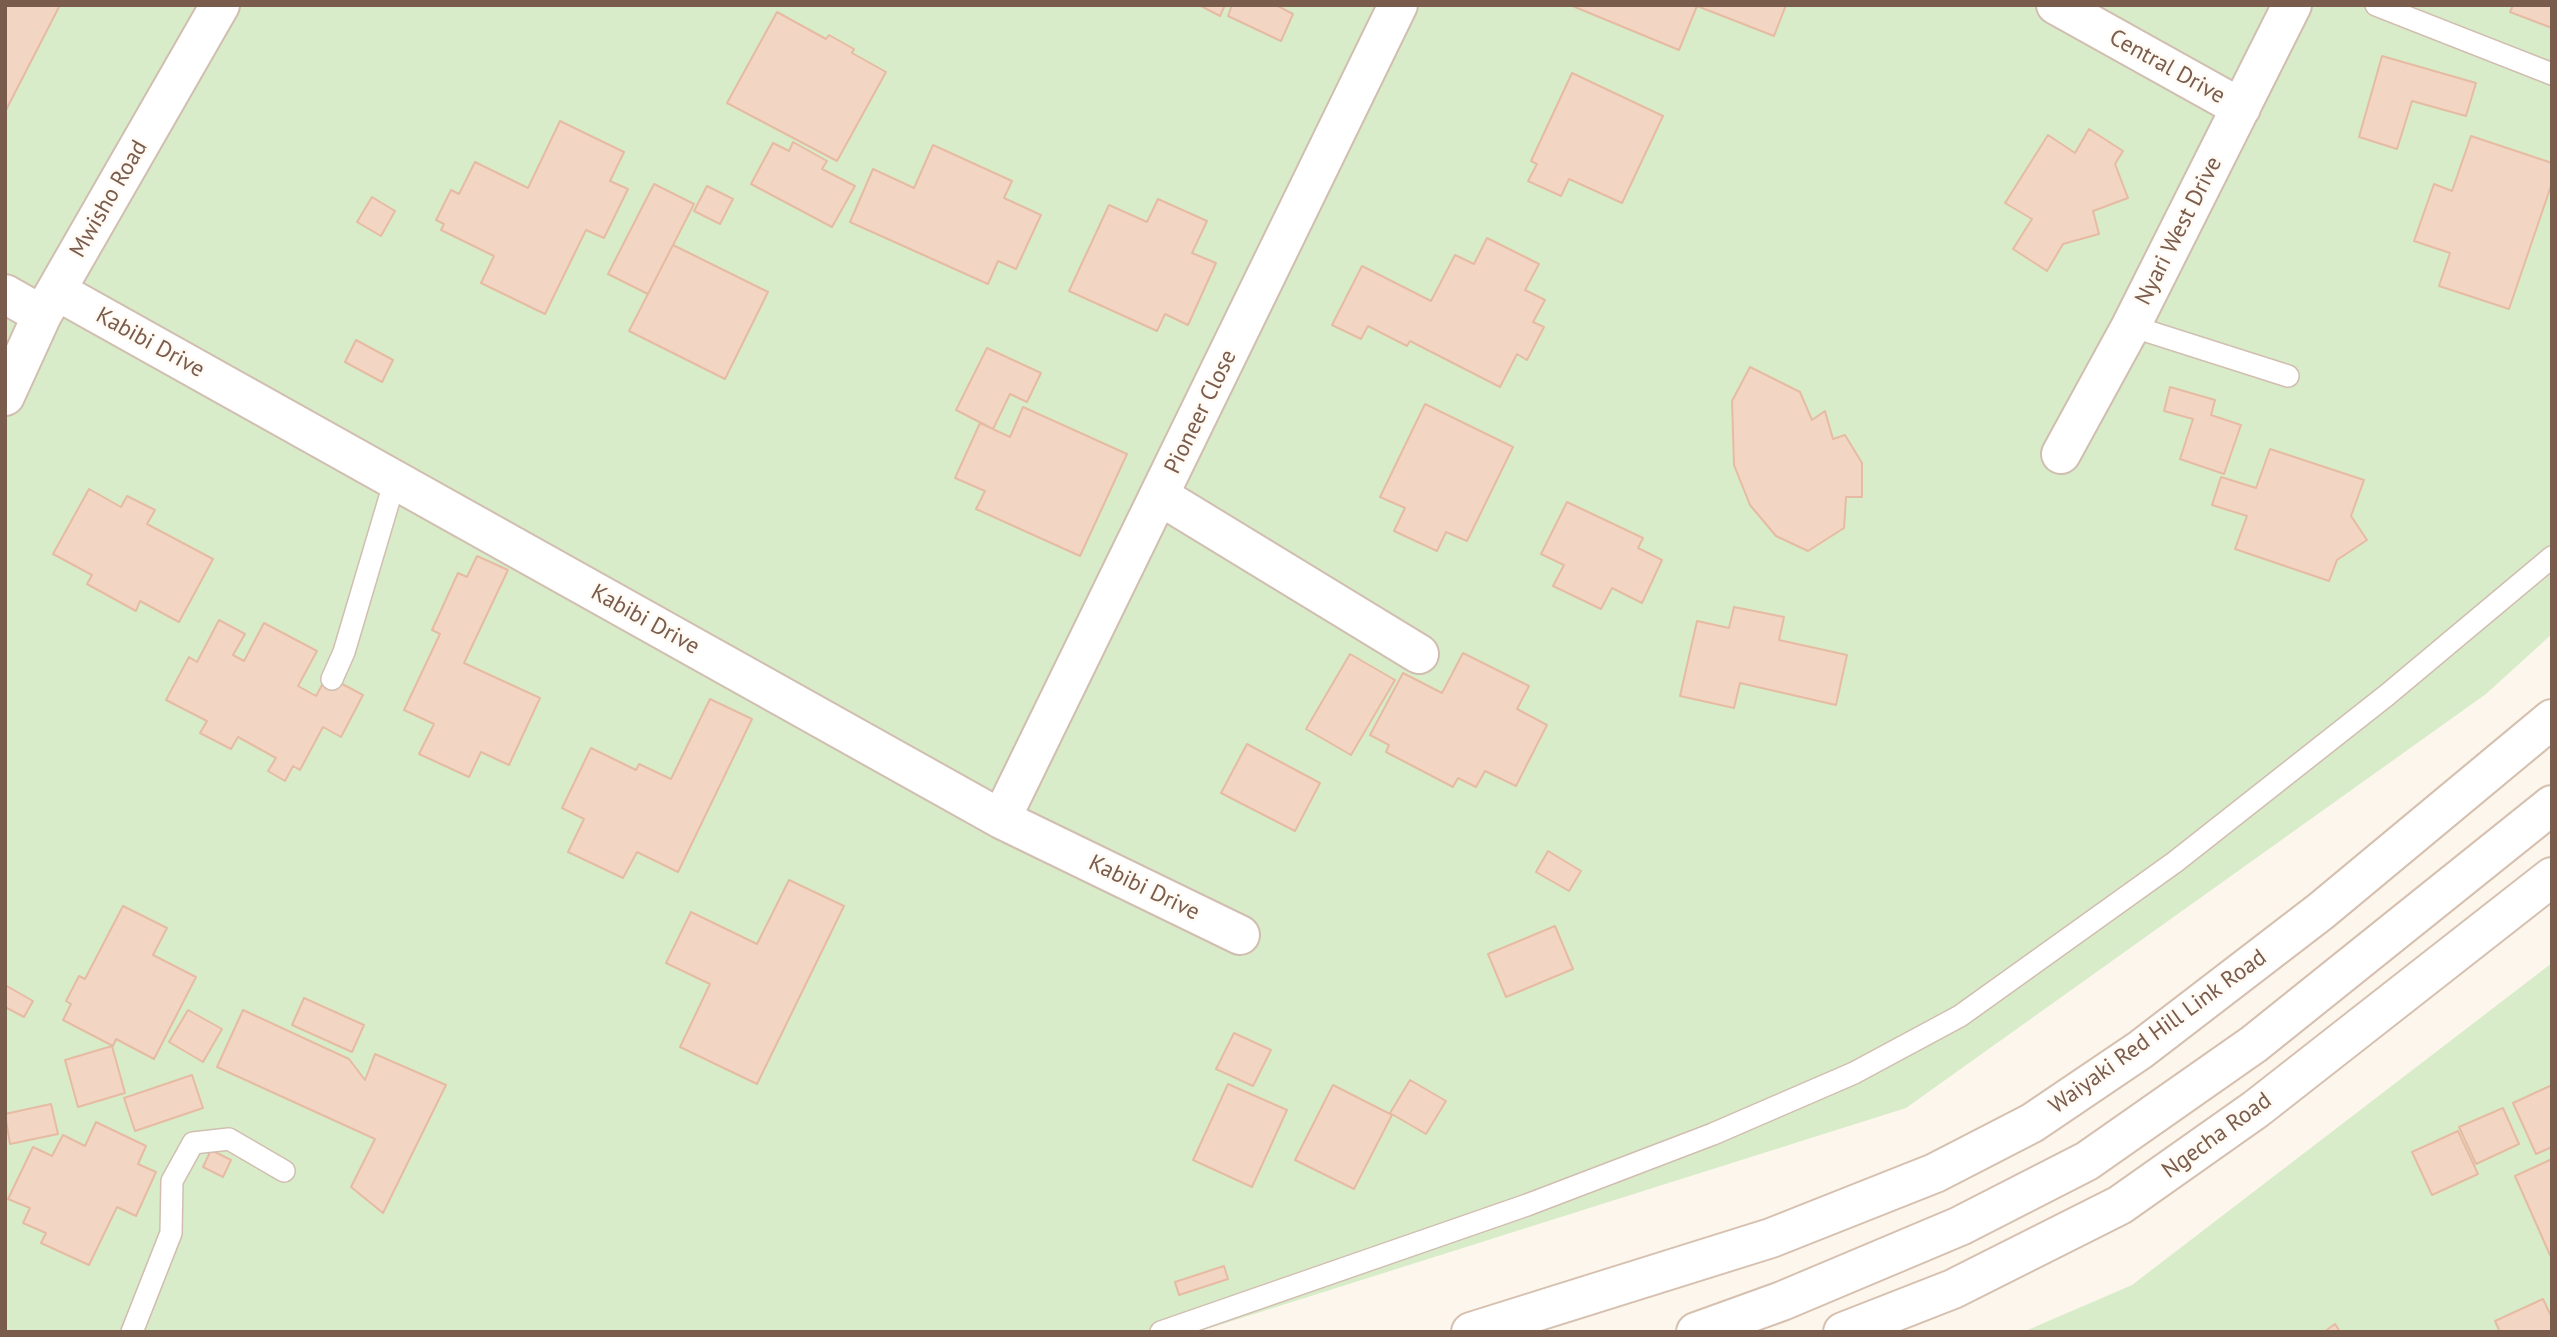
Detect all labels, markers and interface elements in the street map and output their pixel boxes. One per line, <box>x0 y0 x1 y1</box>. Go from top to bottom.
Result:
street label: Central Drive <box>2104 24 2230 110</box>
street label: Mwisho Road <box>64 136 154 262</box>
street label: Nyari West Drive <box>2130 152 2228 310</box>
street label: Kabibi Drive <box>91 302 209 384</box>
street label: Pioneer Close <box>1159 345 1243 479</box>
street label: Kabibi Drive <box>586 579 704 661</box>
street label: Kabibi Drive <box>1084 849 1204 927</box>
street label: Waiyaki Red Hill Link Road <box>2044 944 2272 1120</box>
street label: Ngecha Road <box>2157 1087 2277 1185</box>

